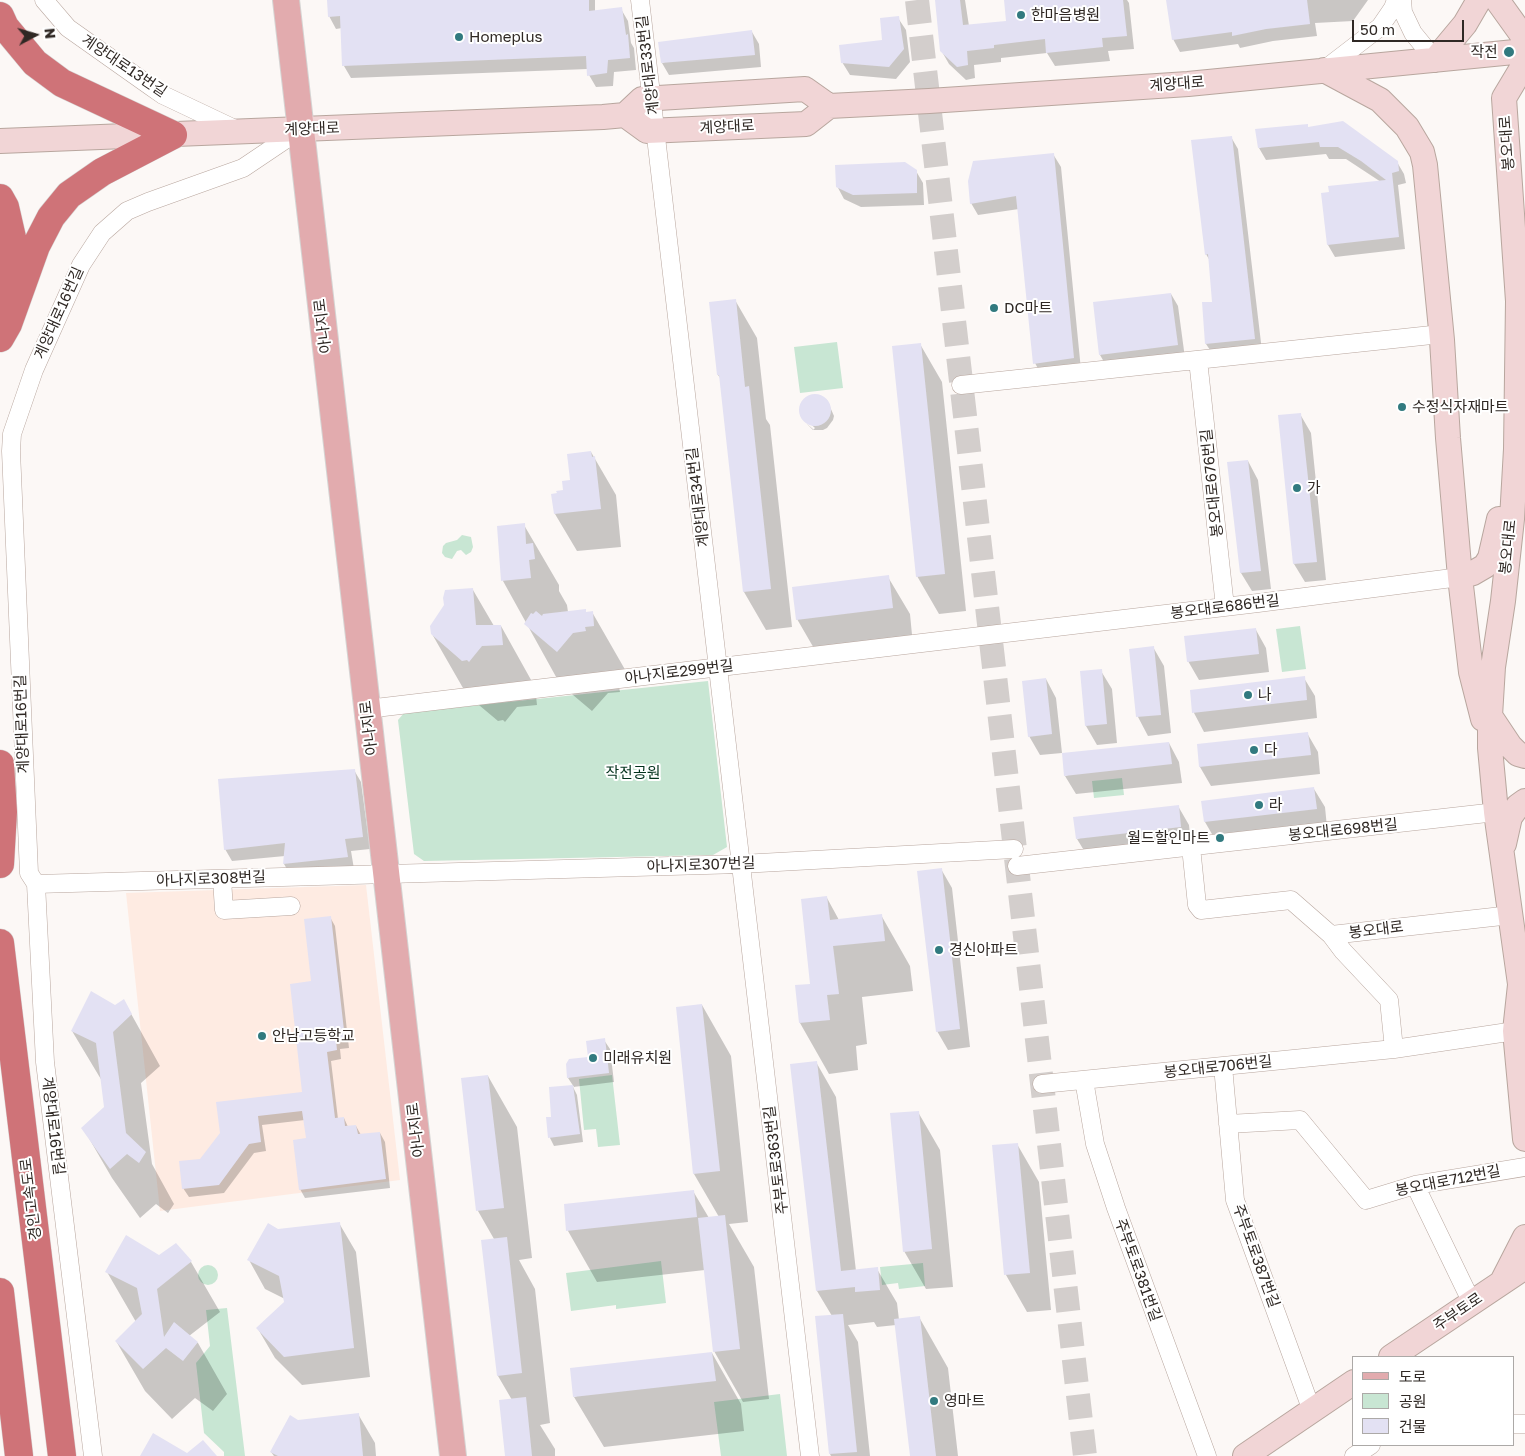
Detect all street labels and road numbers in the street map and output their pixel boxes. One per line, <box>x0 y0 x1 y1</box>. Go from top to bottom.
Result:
street label: 계양대로33번길 <box>633 14 663 116</box>
street label: 계양대로13번길 <box>78 31 170 101</box>
street label: 계양대로 <box>1149 73 1205 95</box>
street label: 봉오대로 <box>1496 115 1518 171</box>
street label: 계양대로 <box>699 117 755 137</box>
street label: 계양대로 <box>284 119 340 139</box>
street label: 계양대로16번길 <box>31 264 87 362</box>
street label: 아나지로 <box>311 298 335 354</box>
street label: 봉오대로676번길 <box>1197 428 1227 538</box>
street label: 계양대로34번길 <box>683 446 713 548</box>
street label: 봉오대로 <box>1496 519 1520 575</box>
street label: 봉오대로686번길 <box>1169 591 1281 623</box>
street label: 아나지로299번길 <box>623 656 735 688</box>
street label: 계양대로16번길 <box>11 674 33 774</box>
street label: 아나지로 <box>357 700 381 756</box>
street label: 봉오대로698번길 <box>1287 815 1399 845</box>
street label: 아나지로307번길 <box>646 854 756 876</box>
street label: 아나지로308번길 <box>156 868 266 890</box>
street label: 봉오대로 <box>1348 918 1404 942</box>
street label: 봉오대로706번길 <box>1163 1052 1273 1082</box>
street label: 계양대로16번길 <box>38 1076 68 1176</box>
street label: 아나지로 <box>404 1102 428 1158</box>
street label: 주부토로363번길 <box>760 1105 792 1215</box>
street label: 경인고속도로 <box>17 1157 45 1241</box>
street label: 봉오대로712번길 <box>1394 1162 1502 1200</box>
street label: 주부토로387번길 <box>1229 1202 1283 1310</box>
street label: 주부토로381번길 <box>1111 1216 1165 1324</box>
street label: 주부토로 <box>1430 1289 1486 1335</box>

